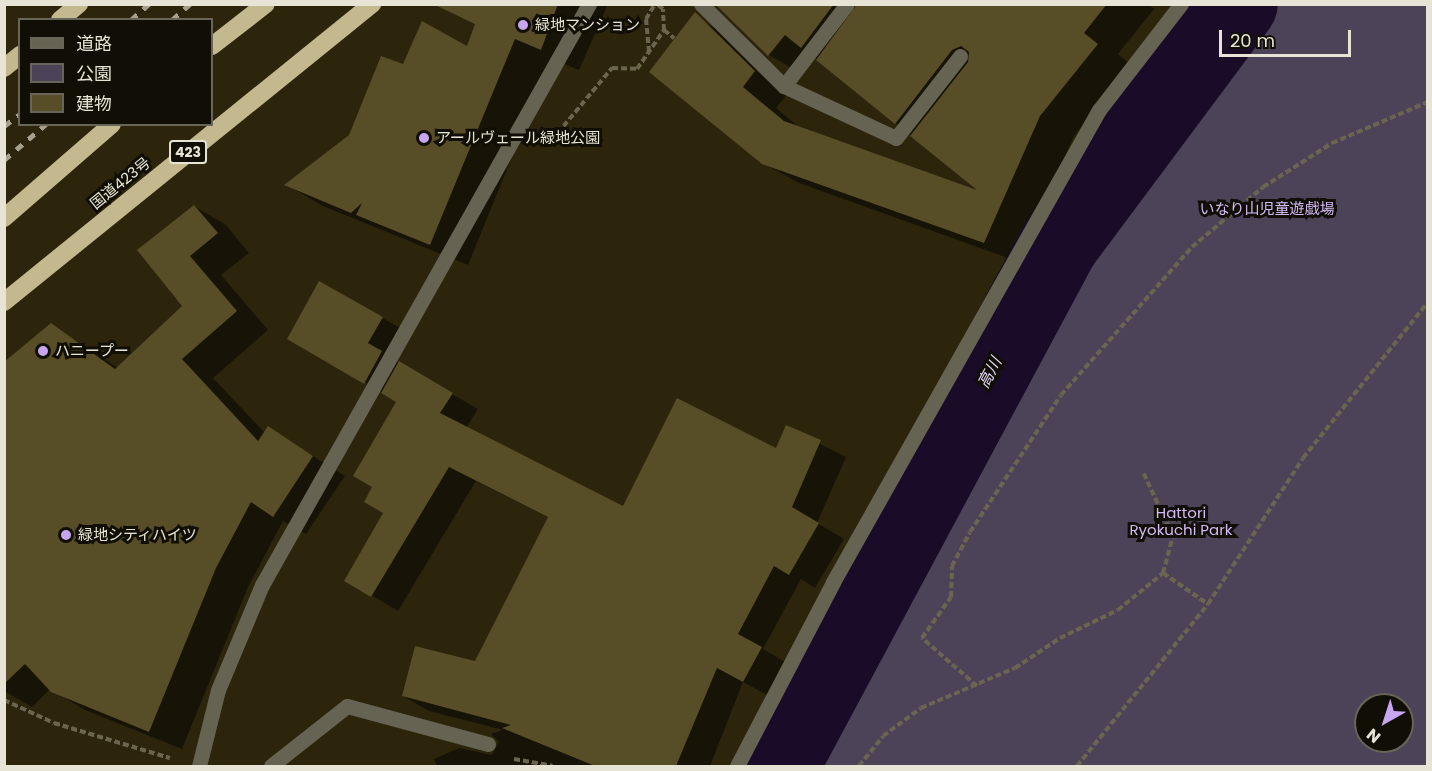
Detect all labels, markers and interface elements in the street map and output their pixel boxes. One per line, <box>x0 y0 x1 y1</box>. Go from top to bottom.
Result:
place label: 緑地マンション <box>535 16 640 34</box>
legend <box>18 18 213 126</box>
marker: 緑地マンション <box>516 18 530 32</box>
scale bar <box>1222 18 1354 56</box>
text: 20 m <box>1230 28 1275 53</box>
text: 道路 <box>76 31 112 56</box>
text: 公園 <box>76 61 112 86</box>
text: 建物 <box>76 91 112 116</box>
place label: アールヴェール緑地公園 <box>436 129 600 147</box>
marker: アールヴェール緑地公園 <box>417 131 431 145</box>
road number: 423 <box>168 141 207 163</box>
street label: 国道423号 <box>86 153 154 213</box>
park label: いなり山児童遊戯場 <box>1200 200 1334 218</box>
place label: ハニープー <box>55 342 130 360</box>
marker: ハニープー <box>36 344 50 358</box>
water label: 高川 <box>974 354 1006 392</box>
park label: Hattori Ryokuchi Park <box>1129 503 1233 538</box>
place label: 緑地シティハイツ <box>78 526 198 544</box>
marker: 緑地シティハイツ <box>59 528 73 542</box>
north arrow <box>1354 693 1414 753</box>
text: N <box>1362 723 1386 749</box>

